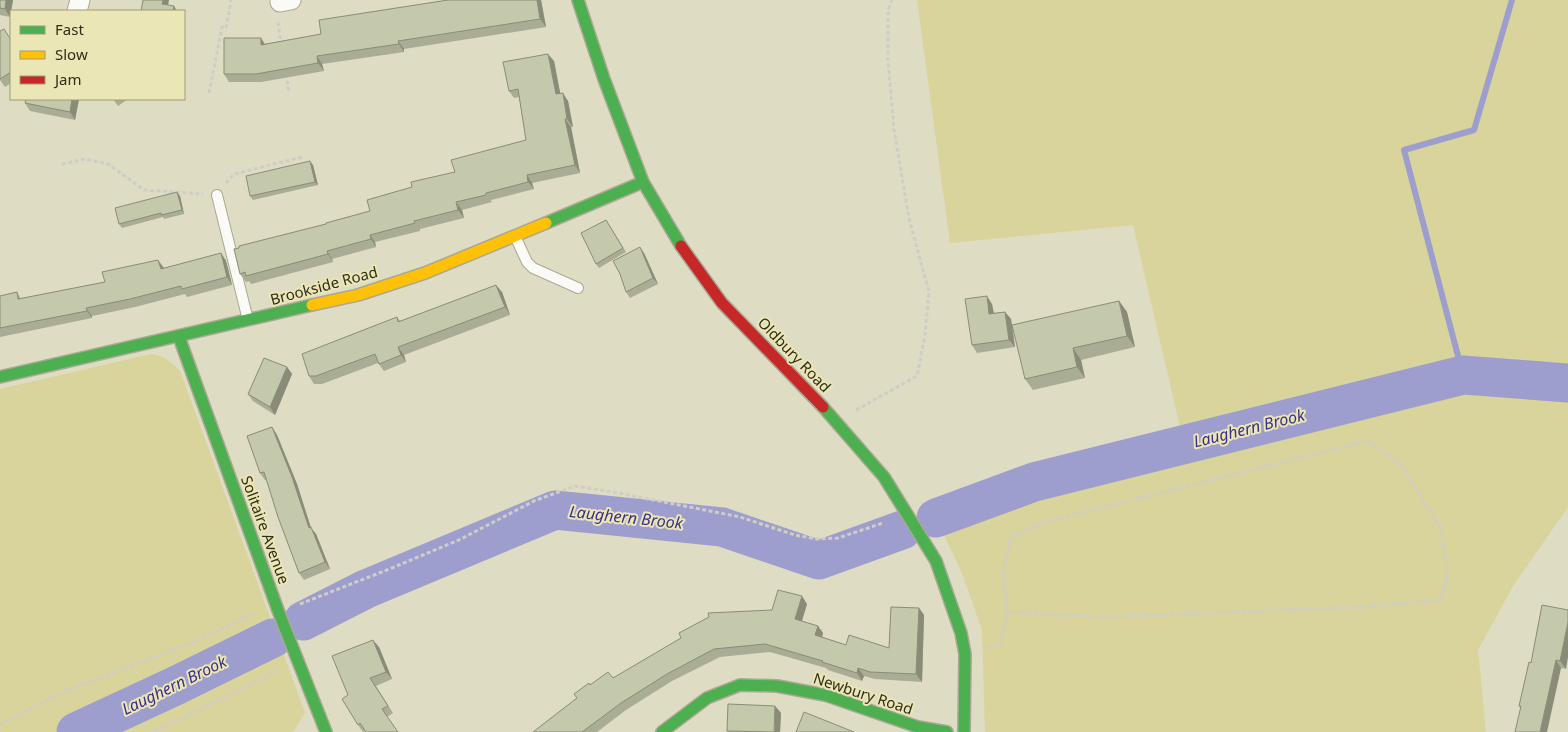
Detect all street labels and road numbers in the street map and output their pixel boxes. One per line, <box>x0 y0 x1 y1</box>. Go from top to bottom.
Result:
street label: Brookside Road <box>268 261 380 309</box>
street label: Oldbury Road <box>754 312 836 396</box>
street label: Solitaire Avenue <box>237 473 295 586</box>
street label: Newbury Road <box>811 668 916 719</box>

